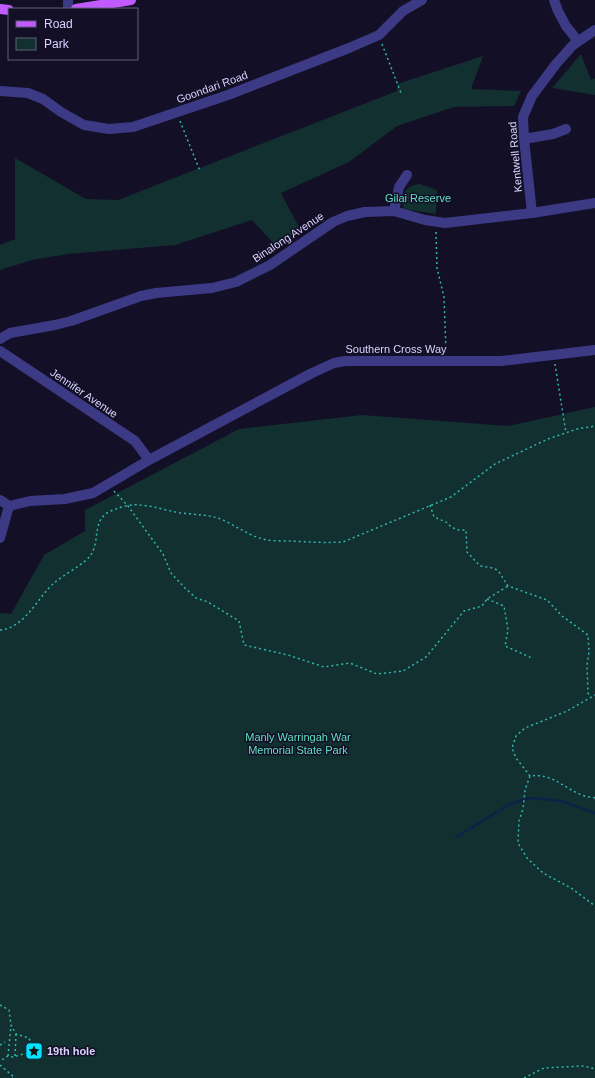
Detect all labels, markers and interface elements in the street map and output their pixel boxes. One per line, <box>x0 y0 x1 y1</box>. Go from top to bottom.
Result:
legend <box>8 8 138 60</box>
text: Road <box>44 17 73 31</box>
text: Park <box>44 37 70 51</box>
street label: Goondari Road <box>175 69 249 105</box>
street label: Kentwell Road <box>506 121 524 193</box>
park label: Gilai Reserve <box>385 192 451 204</box>
street label: Binalong Avenue <box>250 210 326 264</box>
street label: Southern Cross Way <box>345 343 447 355</box>
street label: Jennifer Avenue <box>48 366 120 420</box>
park label: Manly Warringah War Memorial State Park <box>245 731 351 756</box>
place icon: 19th hole <box>24 1041 44 1061</box>
place label: 19th hole <box>47 1045 95 1057</box>

